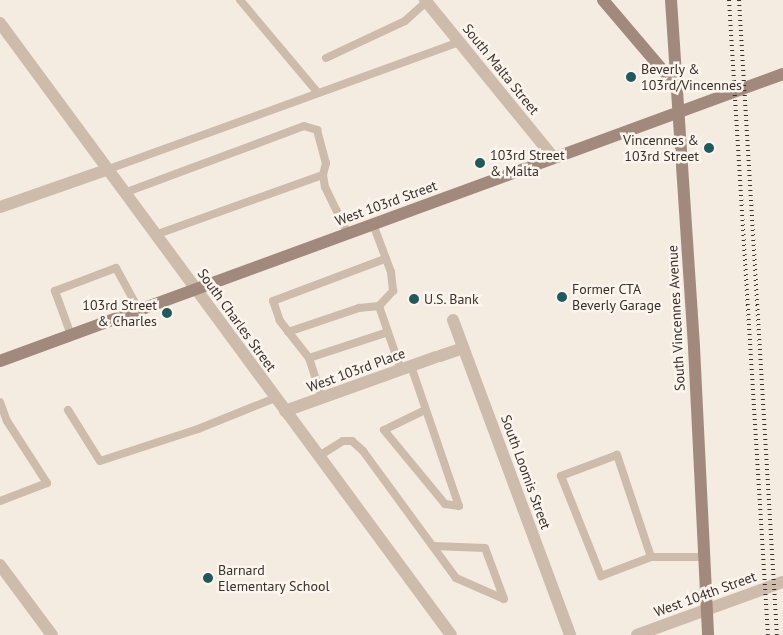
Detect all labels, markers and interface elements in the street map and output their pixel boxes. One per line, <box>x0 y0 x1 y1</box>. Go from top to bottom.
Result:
street label: South Malta Street <box>459 20 543 118</box>
place label: Beverly & 103rd/Vincennes <box>641 61 742 94</box>
marker: Beverly & 103rd/Vincennes <box>625 71 637 83</box>
place label: Vincennes & 103rd Street <box>623 132 699 164</box>
marker: Vincennes & 103rd Street <box>703 142 715 154</box>
place label: 103rd Street & Malta <box>490 147 565 180</box>
marker: 103rd Street & Malta <box>474 157 486 169</box>
street label: West 103rd Street <box>333 177 439 229</box>
street label: South Vincennes Avenue <box>664 244 688 392</box>
street label: South Charles Street <box>194 265 280 375</box>
place label: Former CTA Beverly Garage <box>572 281 662 314</box>
place label: U.S. Bank <box>424 291 480 307</box>
marker: Former CTA Beverly Garage <box>556 291 568 303</box>
marker: U.S. Bank <box>408 293 420 305</box>
place label: 103rd Street & Charles <box>82 297 157 330</box>
marker: 103rd Street & Charles <box>161 307 173 319</box>
street label: West 103rd Place <box>305 344 407 396</box>
street label: South Loomis Street <box>497 412 555 532</box>
place label: Barnard Elementary School <box>218 562 330 594</box>
street label: West 104th Street <box>652 568 758 620</box>
marker: Barnard Elementary School <box>202 572 214 584</box>

